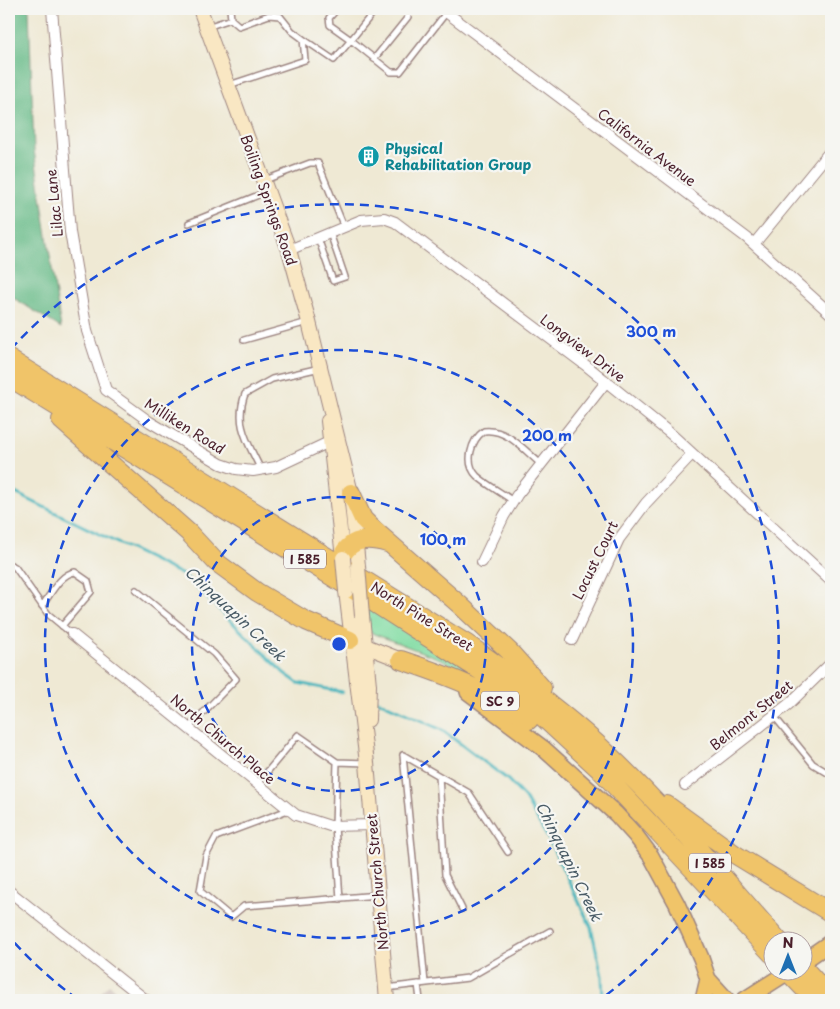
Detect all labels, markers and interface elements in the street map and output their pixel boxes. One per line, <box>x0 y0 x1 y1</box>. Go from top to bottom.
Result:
street label: California Avenue <box>593 103 701 191</box>
street label: Boiling Springs Road <box>236 131 302 269</box>
place label: Physical Rehabilitation Group <box>385 138 532 175</box>
building icon: Physical Rehabilitation Group <box>357 144 381 168</box>
street label: Lilac Lane <box>40 168 68 238</box>
street label: Longview Drive <box>536 309 630 387</box>
text: 300 m <box>626 319 676 342</box>
street label: Milliken Road <box>141 393 229 459</box>
text: 200 m <box>522 423 572 446</box>
street label: Locust Court <box>567 517 623 603</box>
text: 100 m <box>420 527 466 550</box>
road number: I 585 <box>284 550 326 568</box>
water label: Chinquapin Creek <box>180 560 292 666</box>
street label: North Pine Street <box>367 576 478 656</box>
centre of rings <box>330 635 348 653</box>
street label: Belmont Street <box>705 675 797 755</box>
street label: North Church Place <box>166 689 280 789</box>
road number: SC 9 <box>481 691 519 710</box>
water label: Chinquapin Creek <box>531 797 609 925</box>
street label: North Church Street <box>361 813 393 951</box>
road number: I 585 <box>689 854 731 872</box>
north arrow <box>762 932 812 982</box>
text: N <box>782 932 794 953</box>

